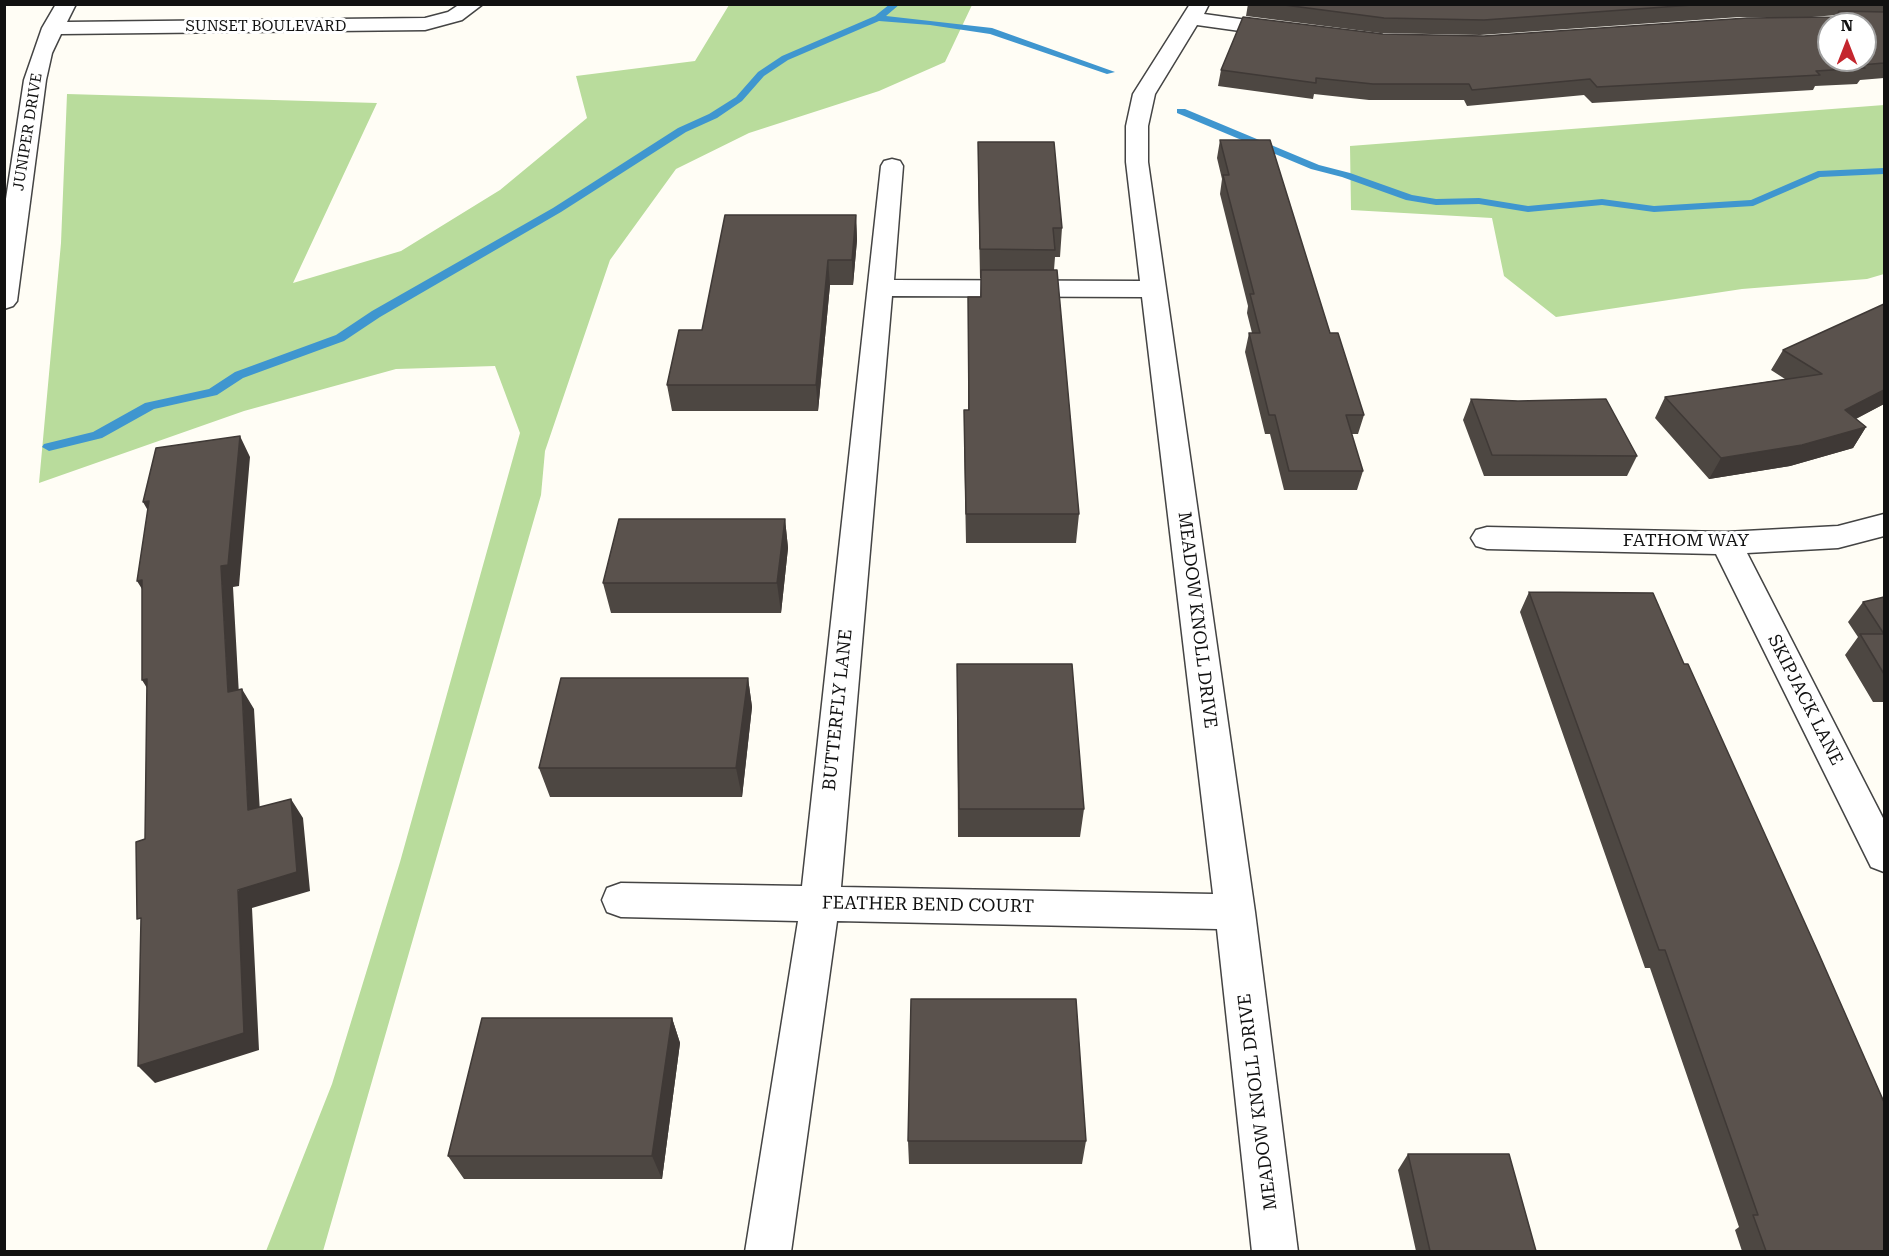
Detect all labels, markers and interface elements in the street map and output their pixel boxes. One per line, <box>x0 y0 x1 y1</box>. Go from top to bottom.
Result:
north arrow <box>1817 12 1877 72</box>
text: N <box>1841 16 1853 35</box>
street label: SUNSET BOULEVARD <box>186 18 346 36</box>
street label: JUNIPER DRIVE <box>10 72 46 192</box>
street label: MEADOW KNOLL DRIVE <box>1173 510 1221 730</box>
street label: FATHOM WAY <box>1623 530 1749 552</box>
street label: BUTTERFLY LANE <box>819 628 857 792</box>
street label: SKIPJACK LANE <box>1763 631 1847 769</box>
street label: FEATHER BEND COURT <box>822 892 1034 918</box>
street label: MEADOW KNOLL DRIVE <box>1234 992 1282 1212</box>

